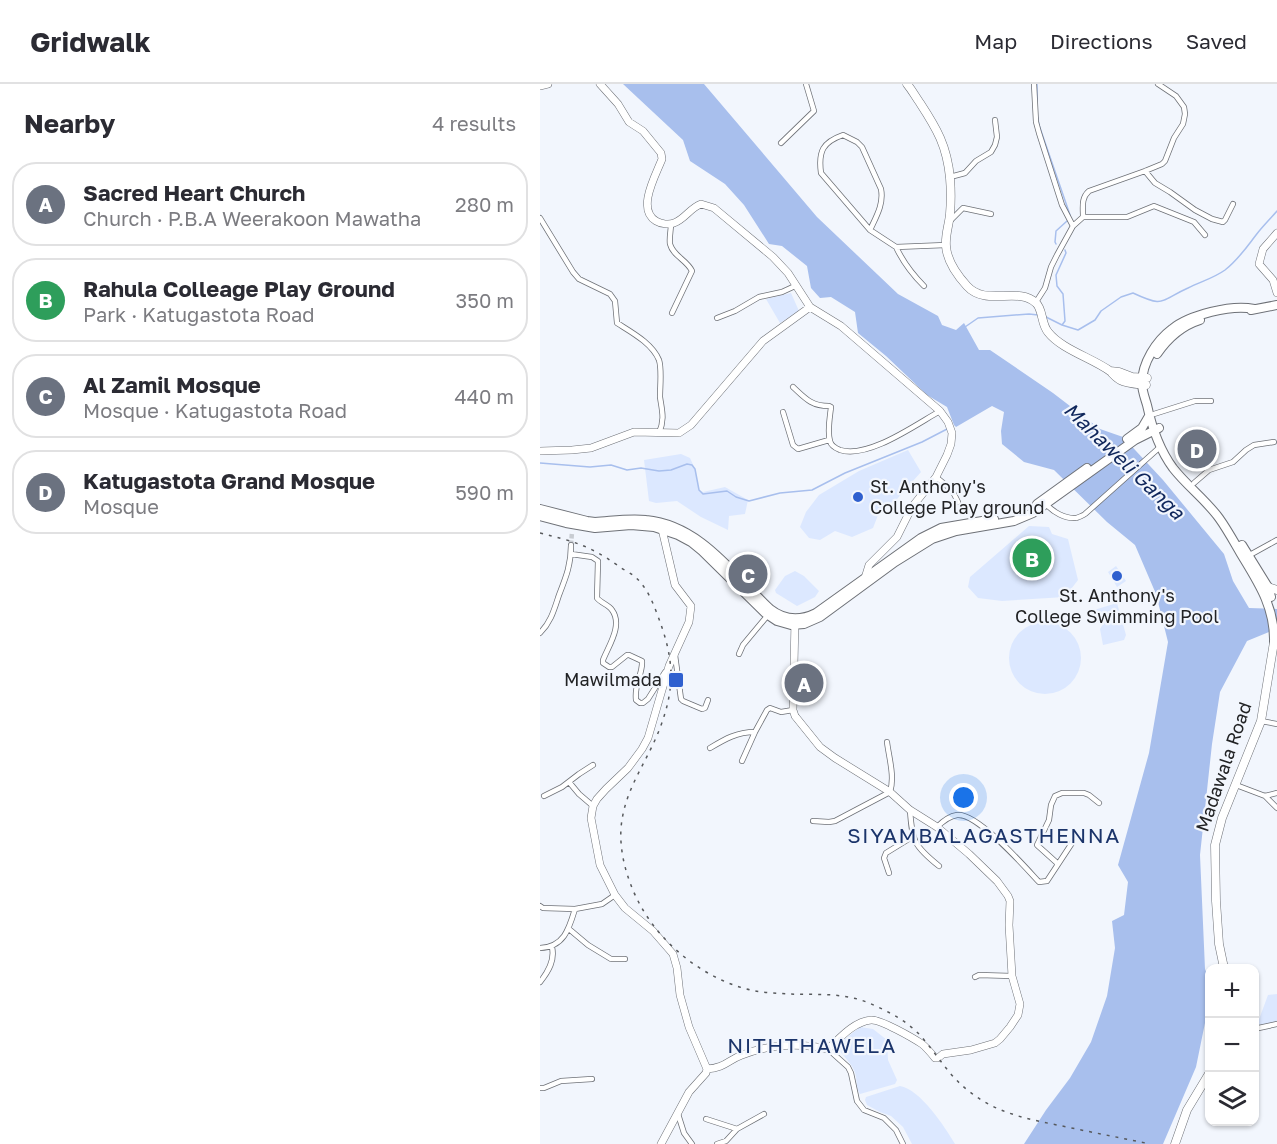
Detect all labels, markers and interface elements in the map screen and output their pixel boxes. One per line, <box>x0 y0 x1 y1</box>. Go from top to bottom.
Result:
text: Gridwalk <box>30 25 151 58</box>
text: Map <box>974 28 1017 54</box>
text: Directions <box>1050 28 1153 54</box>
text: Saved <box>1186 28 1247 54</box>
text: Nearby <box>24 108 115 139</box>
text: 4 results <box>432 111 516 135</box>
text: Sacred Heart Church <box>83 179 305 206</box>
text: A <box>38 192 53 216</box>
text: 280 m <box>455 192 514 216</box>
text: Church · P.B.A Weerakoon Mawatha <box>83 206 421 230</box>
text: Rahula Colleage Play Ground <box>83 275 395 302</box>
text: B <box>38 288 53 312</box>
text: 350 m <box>456 288 514 312</box>
text: Park · Katugastota Road <box>83 302 315 326</box>
text: Al Zamil Mosque <box>83 371 261 398</box>
text: C <box>38 384 53 408</box>
text: 440 m <box>455 384 514 408</box>
water label: Mahaweli Ganga <box>1059 397 1190 525</box>
text: Mosque · Katugastota Road <box>83 398 347 422</box>
pin: D <box>1178 426 1216 472</box>
text: Katugastota Grand Mosque <box>83 467 375 494</box>
place label: St. Anthony's College Play ground <box>870 475 1045 518</box>
text: D <box>38 480 53 504</box>
text: 590 m <box>455 480 514 504</box>
marker: St. Anthony's College Play ground <box>851 490 865 504</box>
text: Mosque <box>83 494 159 518</box>
pin: B <box>1012 536 1052 580</box>
pin: C <box>728 552 768 596</box>
marker: St. Anthony's College Swimming Pool <box>1110 569 1124 583</box>
place label: St. Anthony's College Swimming Pool <box>1015 584 1219 627</box>
pin: A <box>784 660 824 706</box>
place label: Mawilmada <box>564 668 662 690</box>
marker: Mawilmada <box>667 671 685 689</box>
street label: Madawala Road <box>1191 699 1256 834</box>
your location <box>949 783 978 812</box>
district label: SIYAMBALAGASTHENNA <box>847 822 1121 848</box>
map controls <box>1205 964 1259 1126</box>
button: + <box>1205 964 1259 1018</box>
button: − <box>1205 1018 1259 1072</box>
district label: NITHTHAWELA <box>727 1032 897 1058</box>
button: layers <box>1205 1072 1259 1126</box>

